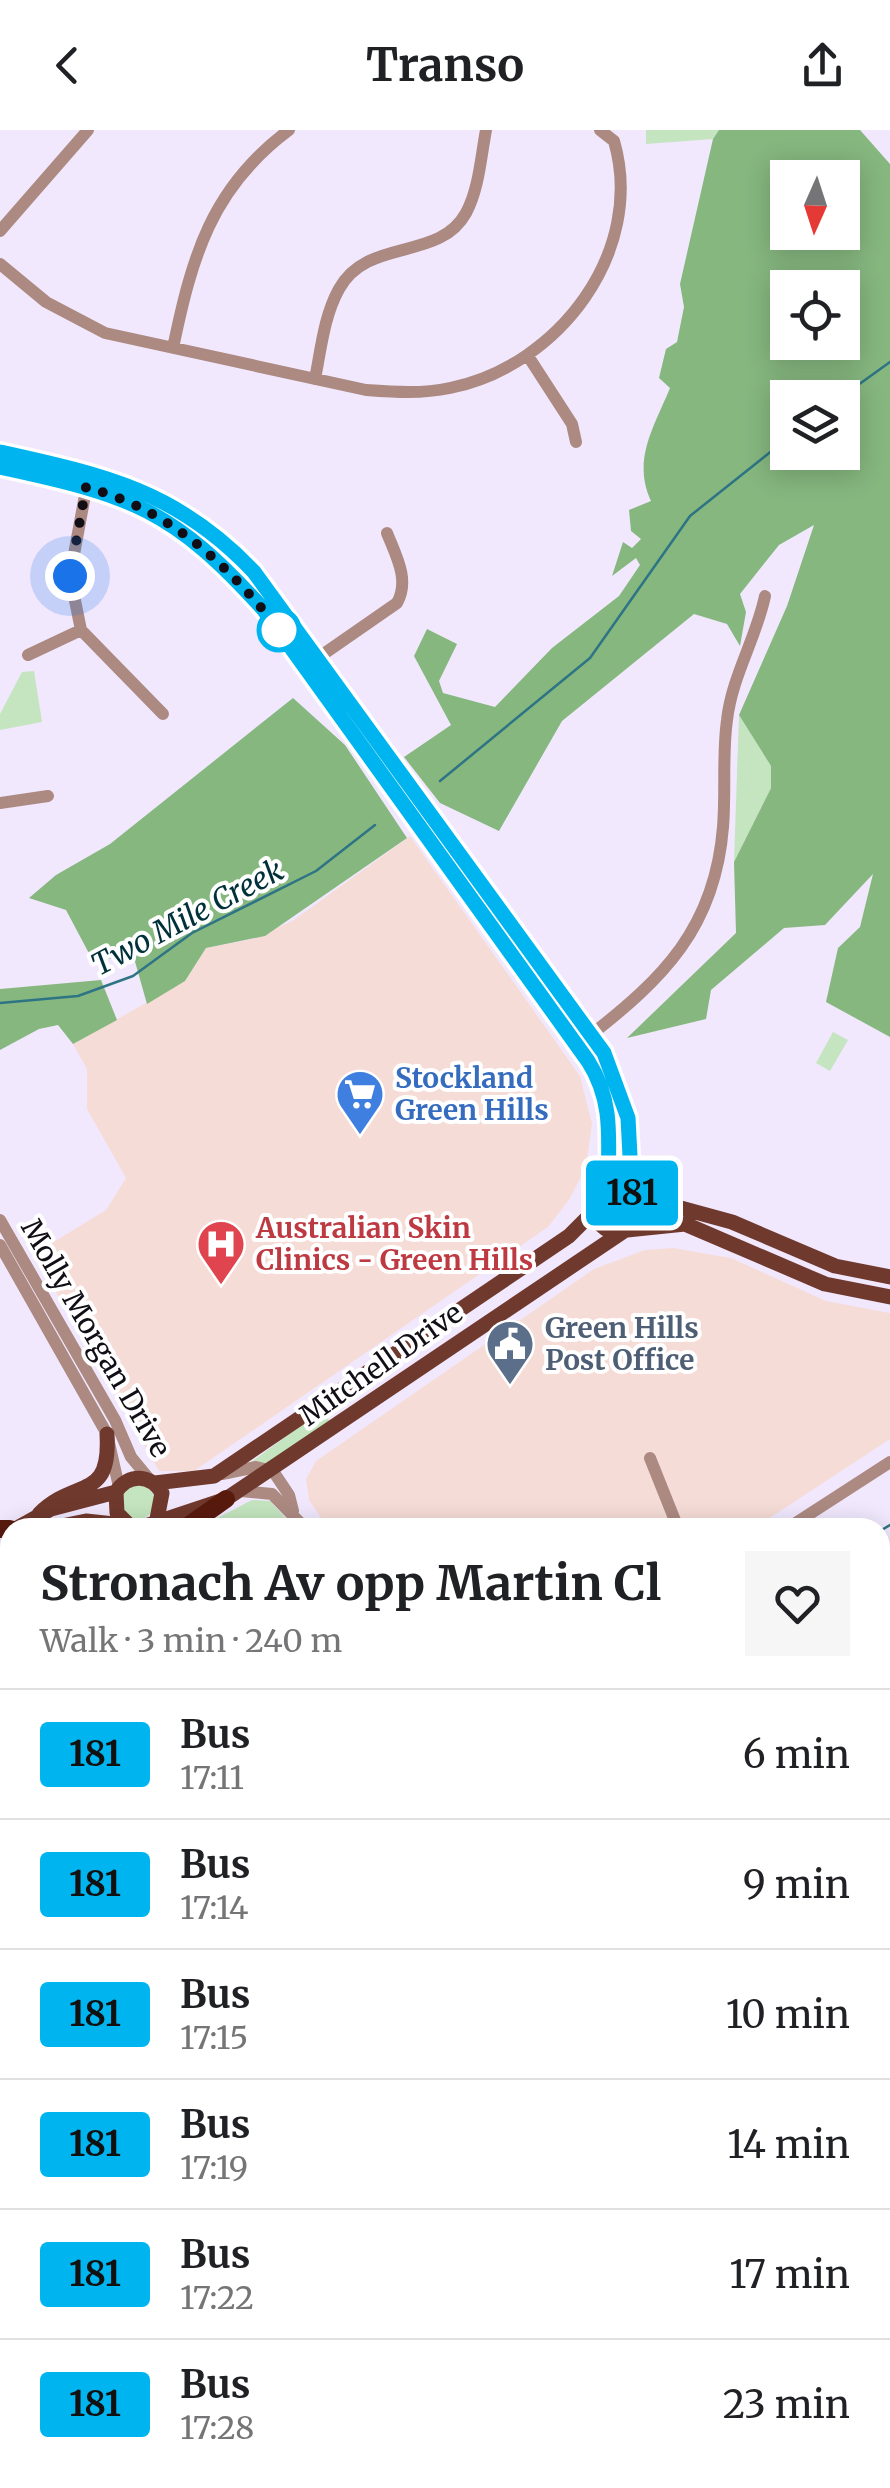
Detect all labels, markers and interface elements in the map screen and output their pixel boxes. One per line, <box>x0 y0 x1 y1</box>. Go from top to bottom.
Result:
text: Transo <box>366 37 524 93</box>
icon: back <box>40 38 95 93</box>
icon: share <box>795 38 850 93</box>
north arrow <box>770 160 860 250</box>
map controls <box>770 160 860 470</box>
button: locate <box>770 270 860 360</box>
button: layers <box>770 380 860 470</box>
your location <box>45 551 95 601</box>
unlabelled marker <box>258 609 300 651</box>
water label: Two Mile Creek <box>85 850 290 983</box>
place label: Stockland Green Hills <box>395 1060 549 1128</box>
supermarket icon: Stockland Green Hills <box>334 1068 386 1136</box>
line badge: 181 <box>574 1160 690 1226</box>
text: 181 <box>606 1171 658 1215</box>
place label: Australian Skin Clinics - Green Hills <box>255 1210 533 1278</box>
street label: Molly Morgan Drive <box>13 1213 179 1463</box>
hospital icon: Australian Skin Clinics - Green Hills <box>195 1218 247 1286</box>
street label: Mitchell Drive <box>293 1295 469 1433</box>
place label: Green Hills Post Office <box>545 1310 699 1378</box>
public building icon: Green Hills Post Office <box>484 1318 536 1386</box>
button: heart <box>745 1551 850 1656</box>
text: Stronach Av opp Martin Cl <box>40 1553 661 1613</box>
text: Walk · 3 min · 240 m <box>40 1621 342 1661</box>
text: Bus <box>180 1711 250 1758</box>
text: 6 min <box>743 1731 850 1778</box>
text: 181 <box>69 1732 121 1776</box>
text: 17:11 <box>180 1758 244 1798</box>
text: Bus <box>180 1841 250 1888</box>
text: 9 min <box>743 1861 850 1908</box>
text: 181 <box>69 1862 121 1906</box>
text: 17:14 <box>180 1888 248 1928</box>
text: Bus <box>180 1971 250 2018</box>
text: 10 min <box>726 1991 850 2038</box>
text: 181 <box>69 1992 121 2036</box>
text: 17:15 <box>180 2018 248 2058</box>
text: Bus <box>180 2101 250 2148</box>
text: 14 min <box>727 2121 850 2168</box>
text: 181 <box>69 2122 121 2166</box>
text: 17:19 <box>180 2148 248 2188</box>
text: Bus <box>180 2231 250 2278</box>
text: 17 min <box>729 2251 850 2298</box>
text: 181 <box>69 2252 121 2296</box>
text: 17:22 <box>180 2278 254 2318</box>
text: Bus <box>180 2361 250 2408</box>
text: 23 min <box>723 2381 850 2428</box>
text: 181 <box>69 2382 121 2426</box>
text: 17:28 <box>180 2408 254 2448</box>

